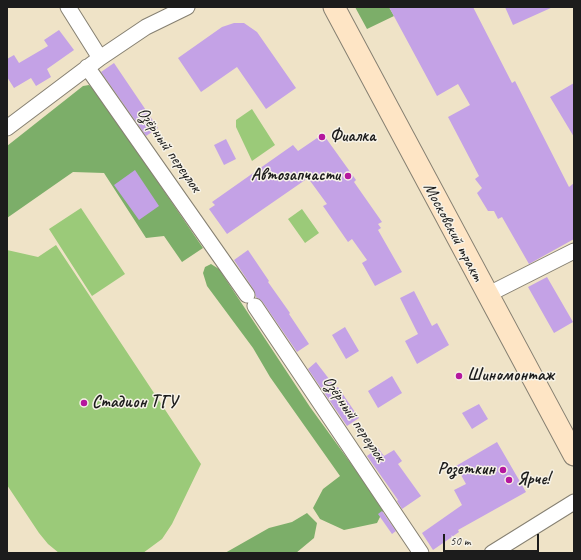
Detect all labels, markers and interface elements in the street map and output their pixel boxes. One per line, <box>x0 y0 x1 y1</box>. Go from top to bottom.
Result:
street label: Озёрный переулок <box>132 104 206 196</box>
place label: Фиалка <box>330 127 375 147</box>
marker: Фиалка <box>317 132 327 142</box>
place label: Автозапчасти <box>251 166 340 186</box>
marker: Автозапчасти <box>343 171 353 181</box>
street label: Московский тракт <box>419 179 487 285</box>
place label: Шиномонтаж <box>467 366 554 386</box>
marker: Шиномонтаж <box>454 371 464 381</box>
street label: Озёрный переулок <box>318 372 390 466</box>
place label: Стадион ТГУ <box>92 393 177 413</box>
marker: Стадион ТГУ <box>79 398 89 408</box>
place label: Розеткин <box>438 460 495 480</box>
marker: Розеткин <box>498 465 508 475</box>
place label: Ярче! <box>517 470 550 490</box>
marker: Ярче! <box>504 475 514 485</box>
scale bar <box>445 526 541 552</box>
text: 50 m <box>450 533 470 549</box>

